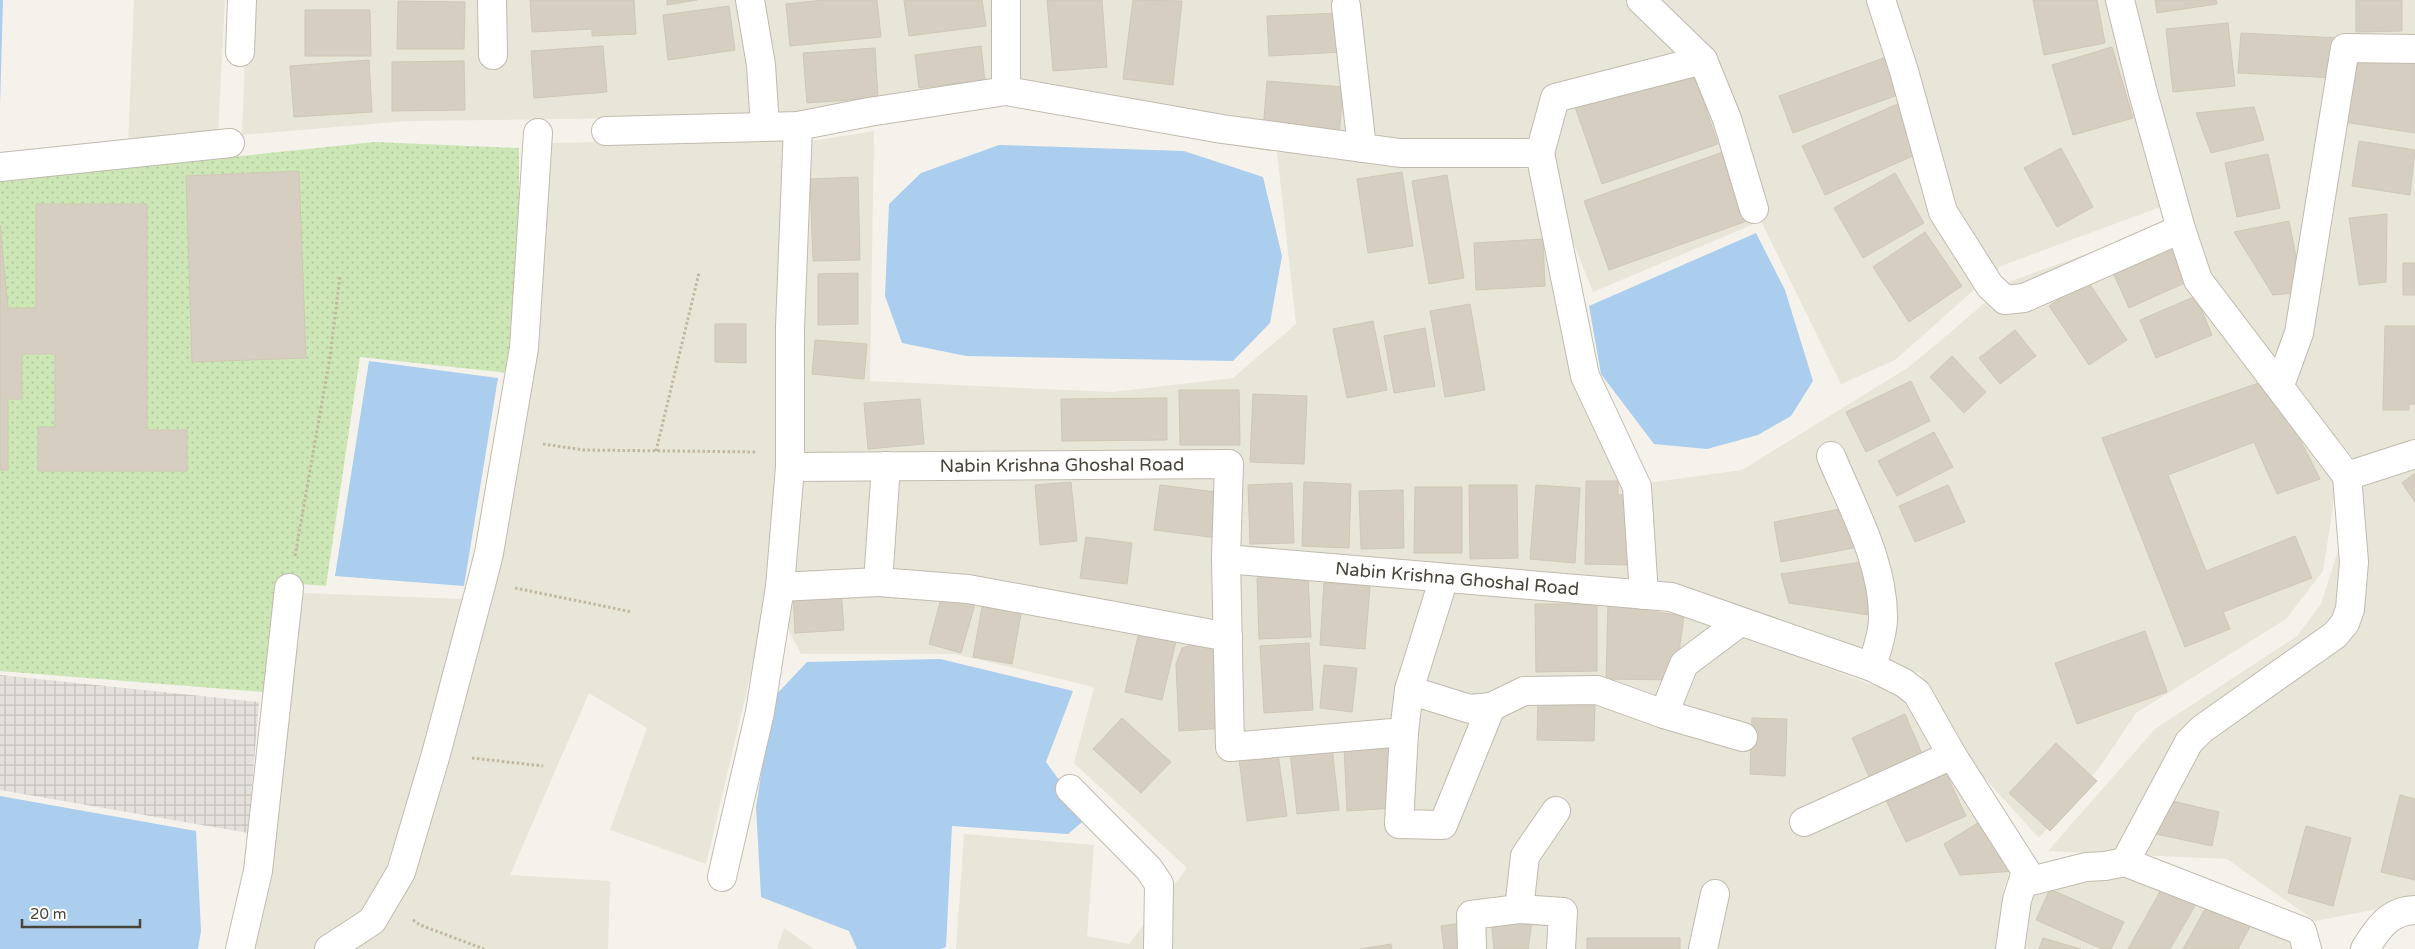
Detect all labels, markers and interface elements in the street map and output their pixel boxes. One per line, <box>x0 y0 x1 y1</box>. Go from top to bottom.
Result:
street label: Nabin Krishna Ghoshal Road <box>940 453 1184 477</box>
street label: Nabin Krishna Ghoshal Road <box>1334 557 1580 600</box>
scale bar <box>22 896 140 928</box>
text: 20 m <box>30 905 67 923</box>

